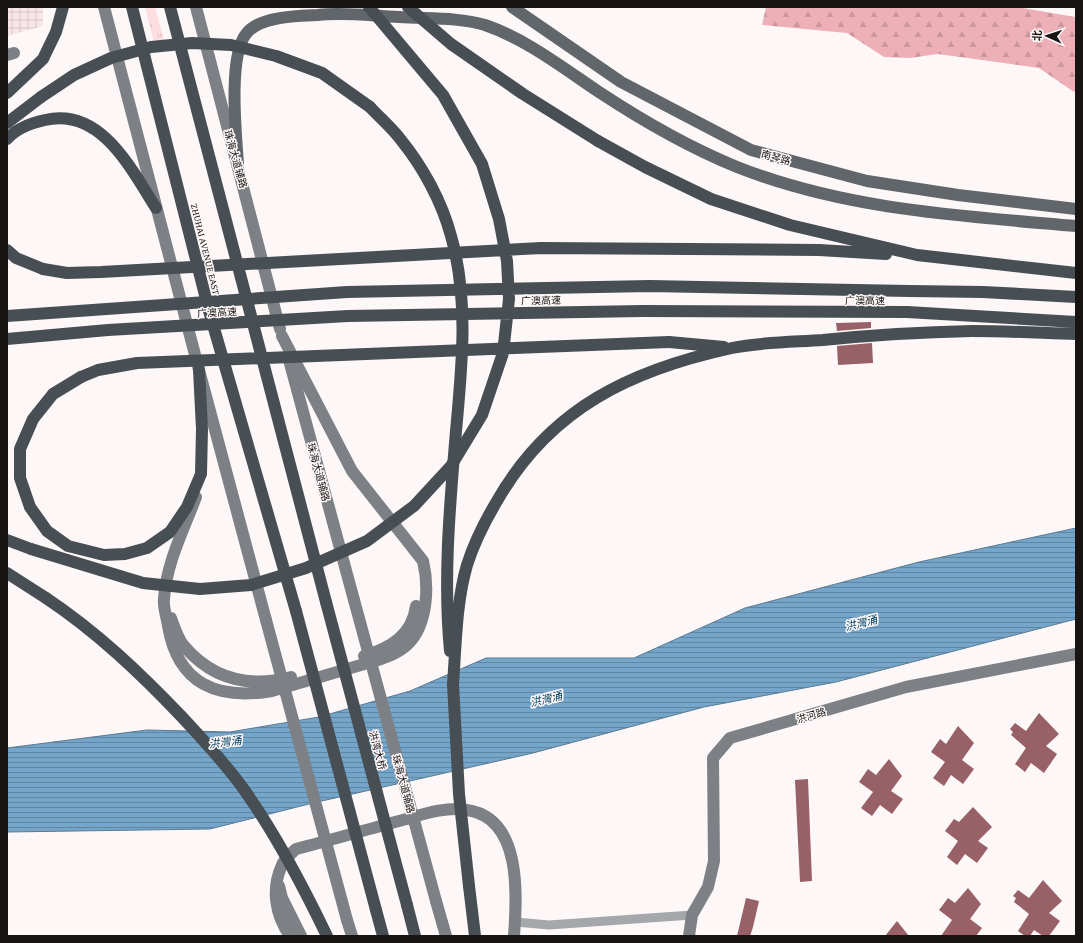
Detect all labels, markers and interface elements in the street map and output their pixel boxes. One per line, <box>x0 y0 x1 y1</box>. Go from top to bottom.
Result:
north arrow <box>1027 16 1067 56</box>
text: 北 <box>1031 30 1043 41</box>
street label: 珠海大道辅路 <box>222 129 249 189</box>
street label: 南琴路 <box>760 148 792 167</box>
street label: ZHUHAI AVENUE EAST <box>189 202 222 296</box>
street label: 广澳高速 <box>521 295 561 306</box>
street label: 广澳高速 <box>845 295 885 306</box>
street label: 广澳高速 <box>197 306 237 319</box>
street label: 珠海大道辅路 <box>305 442 332 503</box>
water label: 洪灣涌 <box>844 613 880 633</box>
water label: 洪灣涌 <box>529 689 565 709</box>
street label: 洪河路 <box>795 706 827 725</box>
street label: 洪湾大桥 <box>367 729 388 771</box>
water label: 洪灣涌 <box>208 734 244 750</box>
street label: 珠海大道辅路 <box>390 754 417 815</box>

